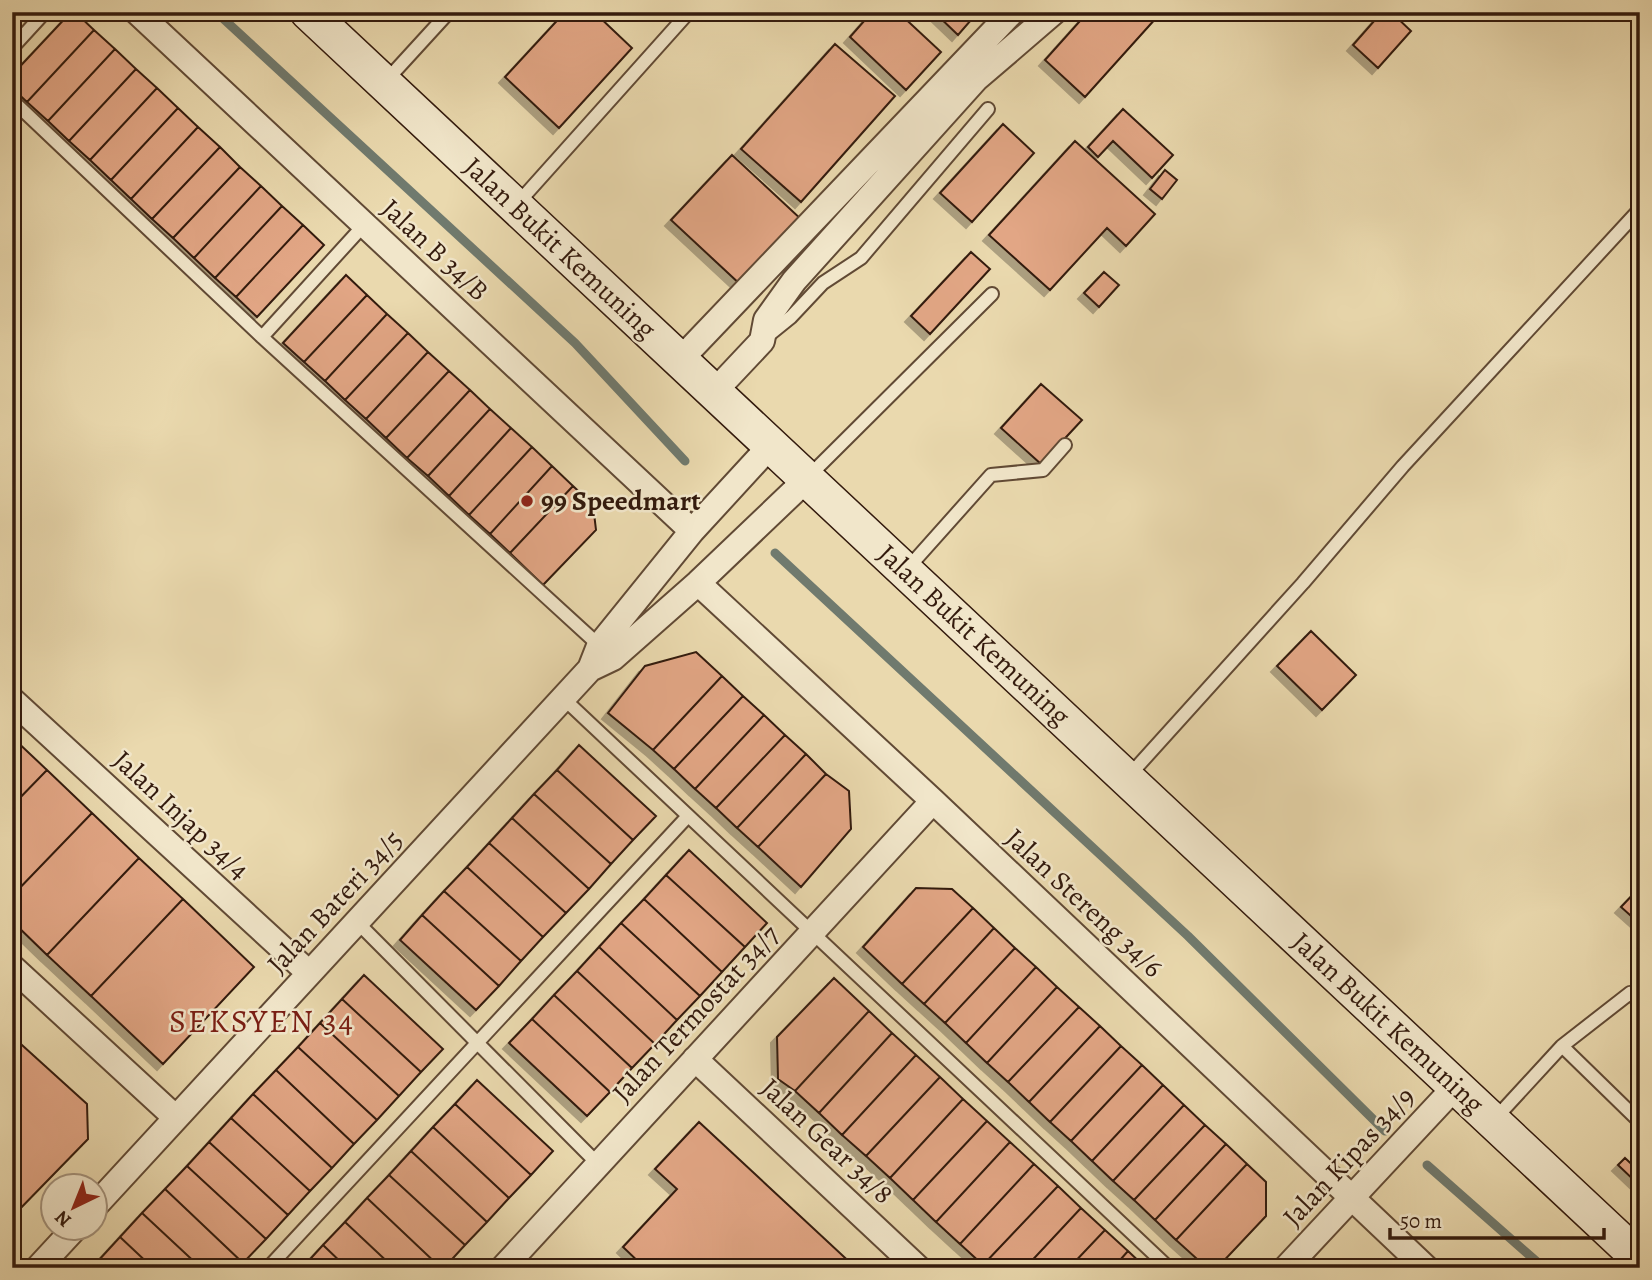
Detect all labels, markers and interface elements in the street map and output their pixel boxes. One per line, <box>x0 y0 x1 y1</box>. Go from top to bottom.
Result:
street label: Jalan Bukit Kemuning <box>455 149 665 347</box>
street label: Jalan B 34/B <box>373 190 497 310</box>
place label: 99 Speedmart <box>541 482 701 520</box>
marker: 99 Speedmart <box>519 493 535 509</box>
street label: Jalan Bukit Kemuning <box>869 536 1079 734</box>
street label: Jalan Injap 34/4 <box>104 742 258 888</box>
street label: Jalan Stereng 34/6 <box>997 820 1171 986</box>
street label: Jalan Bateri 34/5 <box>259 822 411 982</box>
street label: Jalan Termostat 34/7 <box>604 917 788 1111</box>
street label: Jalan Bukit Kemuning <box>1283 924 1493 1122</box>
district label: SEKSYEN 34 <box>169 999 355 1043</box>
street label: Jalan Gear 34/8 <box>752 1069 902 1213</box>
street label: Jalan Kipas 34/9 <box>1274 1079 1424 1235</box>
north arrow <box>38 1172 108 1242</box>
scale bar <box>1390 1196 1603 1240</box>
text: N <box>49 1204 77 1233</box>
text: 50 m <box>1400 1207 1442 1235</box>

